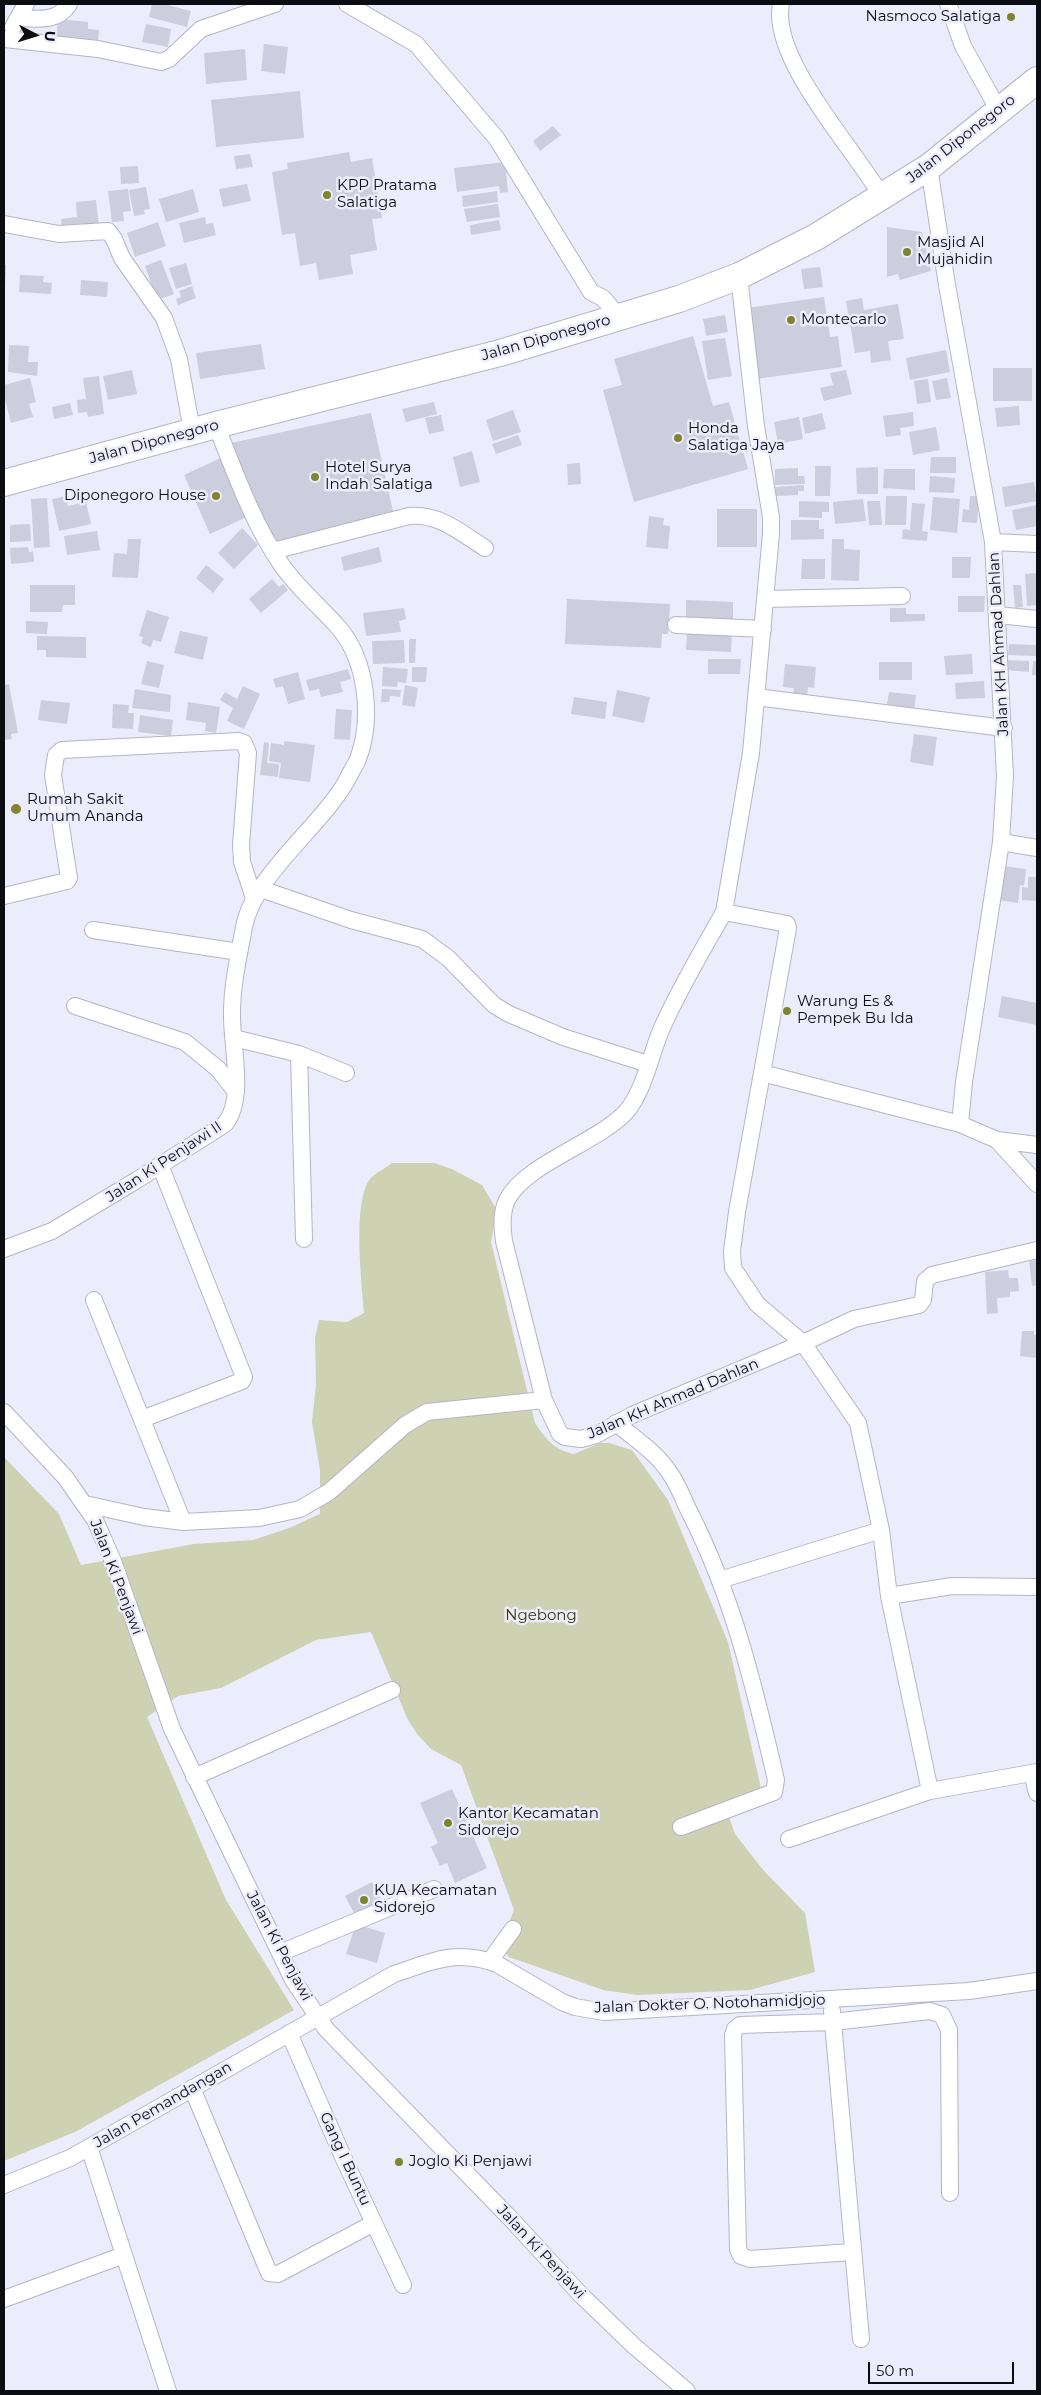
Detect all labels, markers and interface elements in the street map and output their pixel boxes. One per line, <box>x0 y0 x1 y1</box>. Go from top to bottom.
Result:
place label: Nasmoco Salatiga <box>865 8 1001 26</box>
north arrow <box>10 10 60 60</box>
marker: Nasmoco Salatiga <box>1005 11 1017 23</box>
text: U <box>40 30 59 43</box>
street label: Jalan Diponegoro <box>903 91 1019 187</box>
place label: KPP Pratama Salatiga <box>337 177 437 212</box>
marker: KPP Pratama Salatiga <box>321 189 333 201</box>
place label: Masjid Al Mujahidin <box>917 234 993 269</box>
marker: Masjid Al Mujahidin <box>901 246 913 258</box>
street label: Jalan Diponegoro <box>479 311 613 365</box>
place label: Montecarlo <box>801 311 886 329</box>
marker: Montecarlo <box>785 314 797 326</box>
street label: Jalan Diponegoro <box>87 416 221 468</box>
place label: Honda Salatiga Jaya <box>688 420 785 455</box>
marker: Honda Salatiga Jaya <box>672 432 684 444</box>
place label: Hotel Surya Indah Salatiga <box>325 459 433 494</box>
marker: Hotel Surya Indah Salatiga <box>309 471 321 483</box>
place label: Diponegoro House <box>64 487 206 505</box>
marker: Diponegoro House <box>210 490 222 502</box>
street label: Jalan KH Ahmad Dahlan <box>985 552 1013 736</box>
place label: Rumah Sakit Umum Ananda <box>27 791 144 826</box>
marker: Rumah Sakit Umum Ananda <box>9 802 23 816</box>
place label: Warung Es & Pempek Bu Ida <box>797 993 914 1028</box>
marker: Warung Es & Pempek Bu Ida <box>781 1005 793 1017</box>
street label: Jalan Ki Penjawi II <box>103 1118 225 1206</box>
street label: Jalan KH Ahmad Dahlan <box>585 1355 761 1443</box>
street label: Jalan Ki Penjawi <box>86 1517 146 1637</box>
park label: Ngebong <box>505 1607 577 1625</box>
place label: Kantor Kecamatan Sidorejo <box>458 1805 599 1840</box>
marker: Kantor Kecamatan Sidorejo <box>442 1817 454 1829</box>
place label: KUA Kecamatan Sidorejo <box>374 1882 497 1917</box>
street label: Jalan Ki Penjawi <box>242 1888 316 2004</box>
marker: KUA Kecamatan Sidorejo <box>358 1894 370 1906</box>
street label: Jalan Dokter O. Notohamidjojo <box>594 1991 826 2017</box>
street label: Jalan Pemandangan <box>91 2058 235 2152</box>
street label: Gang I Buntu <box>316 2109 374 2209</box>
place label: Joglo Ki Penjawi <box>409 2153 532 2171</box>
marker: Joglo Ki Penjawi <box>393 2156 405 2168</box>
street label: Jalan Ki Penjawi <box>493 2201 589 2303</box>
scale bar <box>871 2352 1017 2384</box>
text: 50 m <box>876 2361 914 2380</box>

